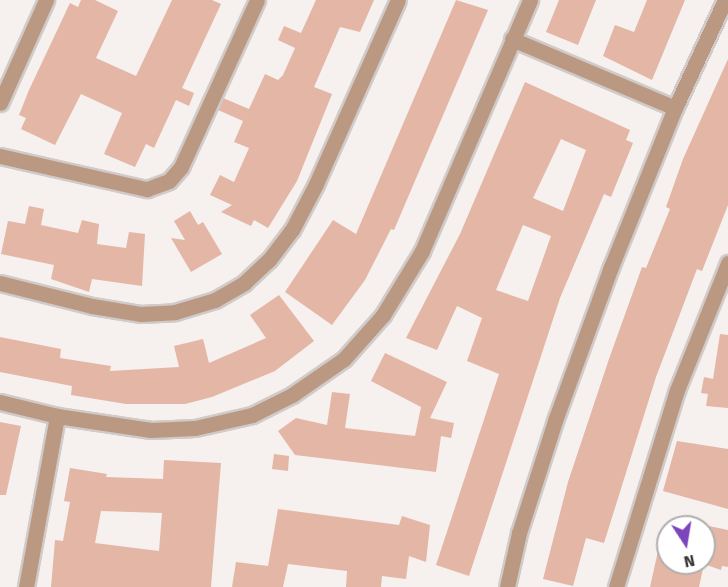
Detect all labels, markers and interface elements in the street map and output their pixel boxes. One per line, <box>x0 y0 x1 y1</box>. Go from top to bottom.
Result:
north arrow <box>656 515 716 575</box>
text: N <box>682 551 697 572</box>

